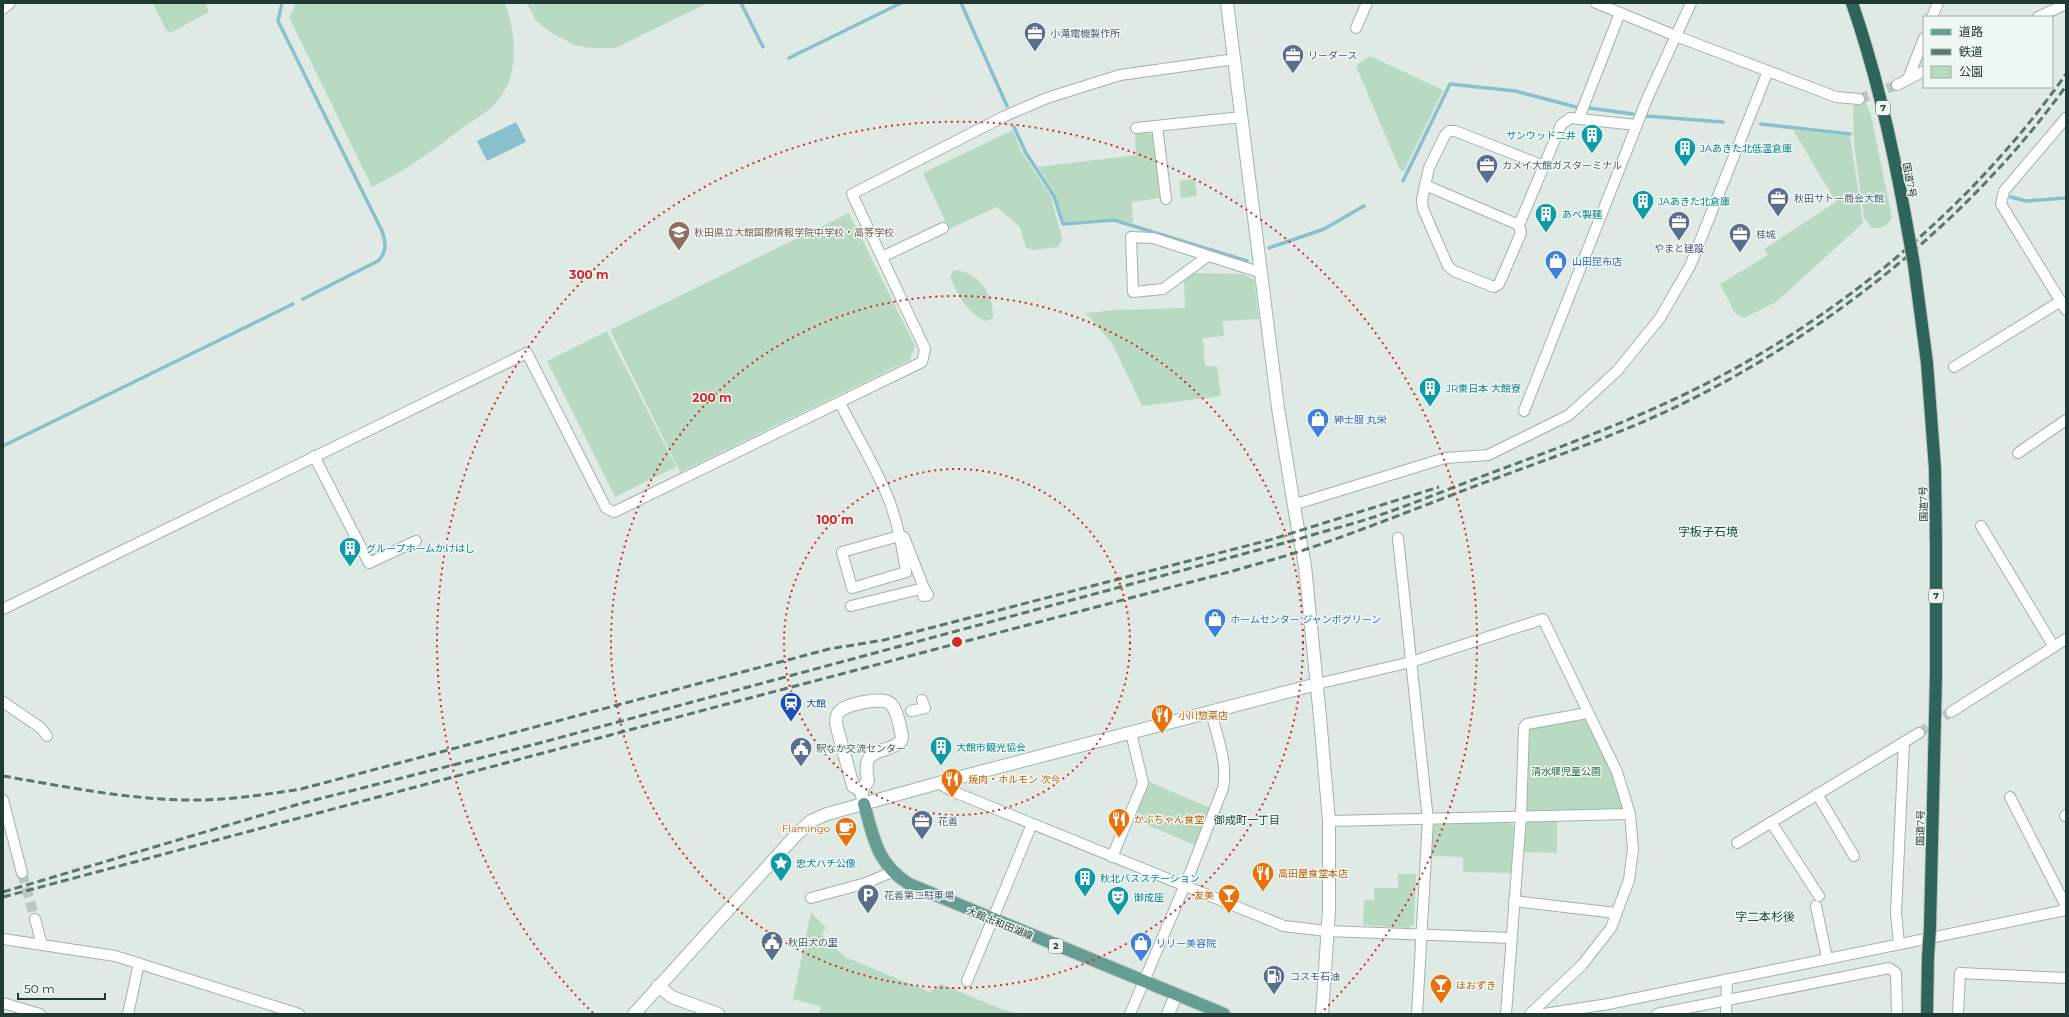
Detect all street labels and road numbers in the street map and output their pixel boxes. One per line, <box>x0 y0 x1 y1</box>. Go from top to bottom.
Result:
road number: 7 <box>1876 101 1890 115</box>
street label: 国道7号 <box>1900 161 1919 199</box>
street label: 国道7号 <box>1917 486 1930 522</box>
road number: 7 <box>1929 589 1943 603</box>
street label: 国道7号 <box>1914 810 1927 846</box>
street label: 大館十和田湖線 <box>965 904 1035 943</box>
road number: 2 <box>1049 939 1063 953</box>

